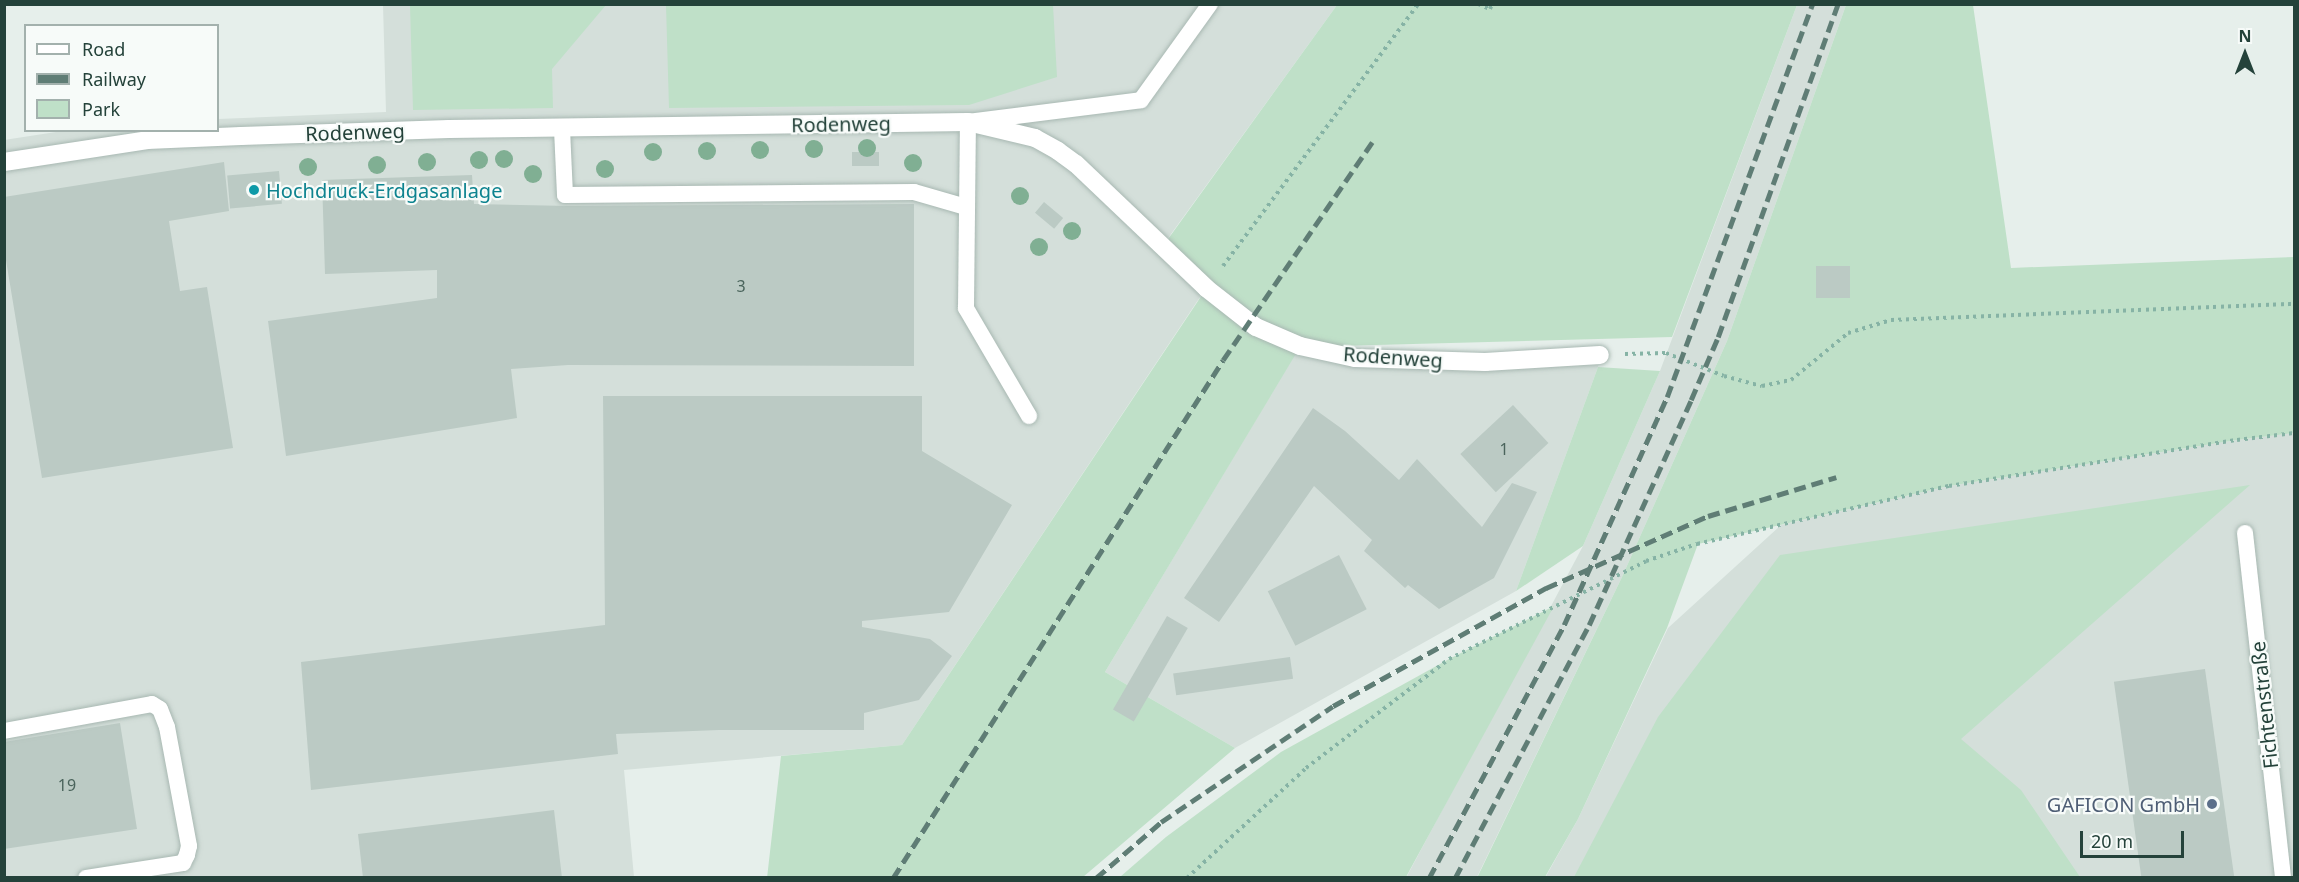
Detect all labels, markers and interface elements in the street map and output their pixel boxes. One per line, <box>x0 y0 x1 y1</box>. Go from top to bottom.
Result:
legend <box>24 24 219 132</box>
north arrow <box>2215 24 2275 84</box>
text: N <box>2238 25 2252 47</box>
text: Road <box>82 37 125 61</box>
text: Railway <box>82 67 146 91</box>
text: Park <box>82 97 120 121</box>
street label: Rodenweg <box>791 111 891 137</box>
street label: Rodenweg <box>305 118 405 146</box>
place label: Hochdruck-Erdgasanlage <box>266 178 502 202</box>
marker: Hochdruck-Erdgasanlage <box>247 183 261 197</box>
house number: 3 <box>736 276 746 296</box>
street label: Rodenweg <box>1342 342 1444 372</box>
house number: 1 <box>1499 439 1509 459</box>
street label: Fichtenstraße <box>2245 640 2283 770</box>
house number: 19 <box>58 775 76 795</box>
place label: GAFICON GmbH <box>2047 792 2200 816</box>
marker: GAFICON GmbH <box>2205 797 2219 811</box>
scale bar <box>2083 819 2186 857</box>
text: 20 m <box>2091 829 2133 853</box>

